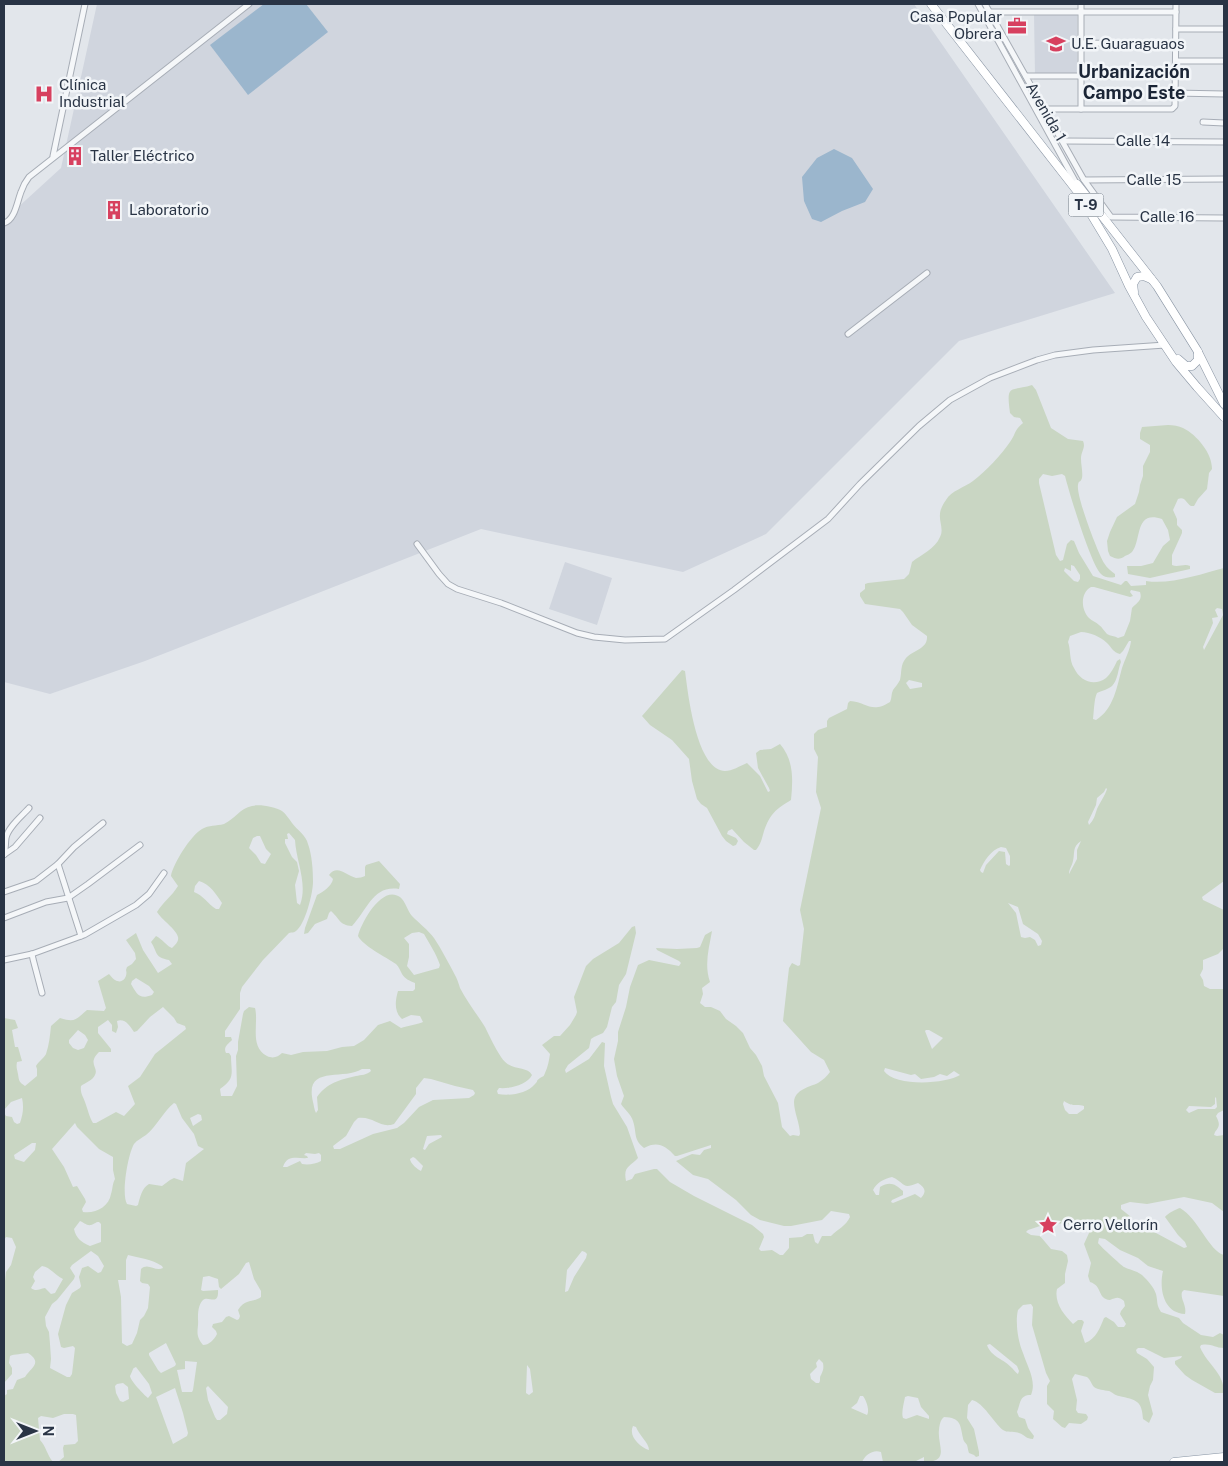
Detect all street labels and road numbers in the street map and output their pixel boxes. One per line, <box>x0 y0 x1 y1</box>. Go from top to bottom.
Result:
street label: Avenida 1 <box>1023 79 1070 144</box>
street label: Calle 14 <box>1116 132 1170 149</box>
street label: Calle 15 <box>1127 171 1181 188</box>
road number: T-9 <box>1068 194 1104 216</box>
street label: Calle 16 <box>1140 208 1194 225</box>

